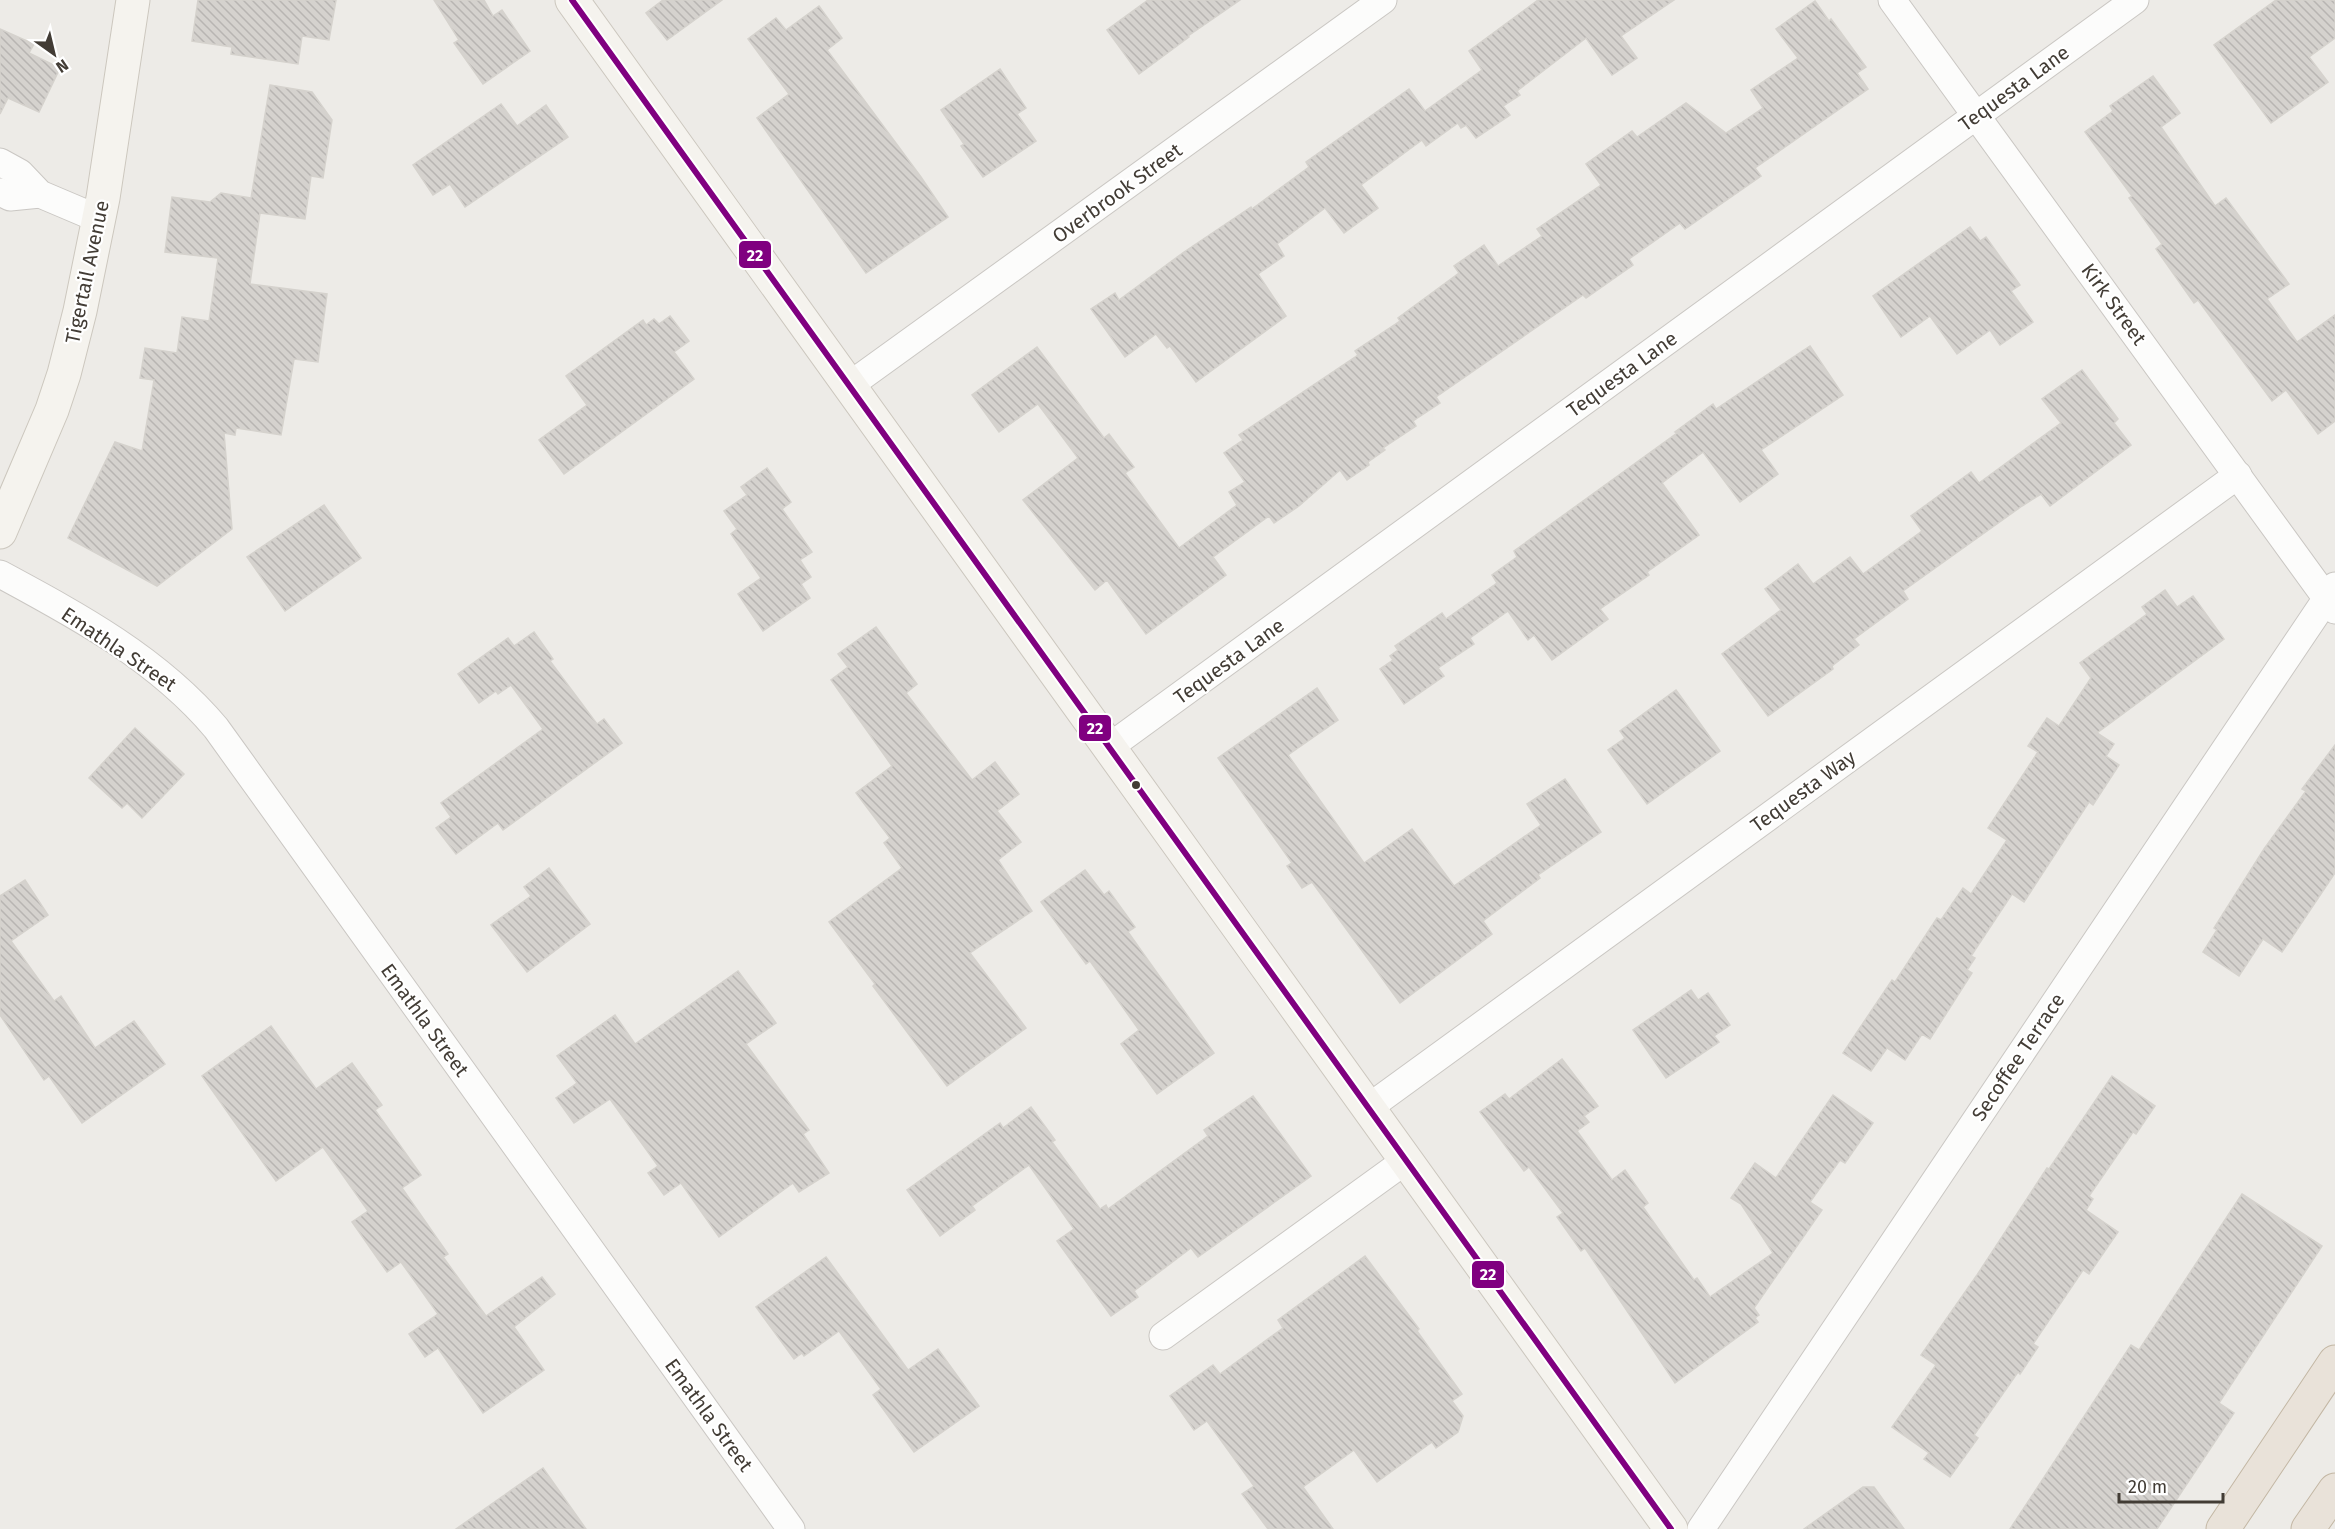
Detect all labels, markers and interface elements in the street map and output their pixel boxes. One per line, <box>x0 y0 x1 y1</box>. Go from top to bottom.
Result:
north arrow <box>24 24 84 84</box>
street label: Tequesta Lane <box>1954 40 2074 136</box>
text: N <box>52 55 72 77</box>
street label: Overbrook Street <box>1047 137 1187 248</box>
street label: Tigertail Avenue <box>60 198 114 346</box>
line badge: 22 <box>738 240 772 269</box>
text: 22 <box>747 246 763 265</box>
street label: Kirk Street <box>2076 259 2152 350</box>
street label: Tequesta Lane <box>1562 326 1682 422</box>
street label: Emathla Street <box>57 602 182 697</box>
street label: Tequesta Lane <box>1169 613 1289 709</box>
line badge: 22 <box>1078 714 1112 742</box>
text: 22 <box>1087 719 1103 738</box>
street label: Tequesta Way <box>1746 745 1860 837</box>
unlabelled marker <box>1130 779 1142 791</box>
street label: Emathla Street <box>376 959 474 1082</box>
street label: Secoffee Terrace <box>1966 989 2070 1125</box>
line badge: 22 <box>1471 1260 1505 1289</box>
text: 22 <box>1480 1265 1496 1284</box>
street label: Emathla Street <box>660 1354 758 1477</box>
scale bar <box>2119 1466 2222 1504</box>
text: 20 m <box>2128 1476 2167 1498</box>

